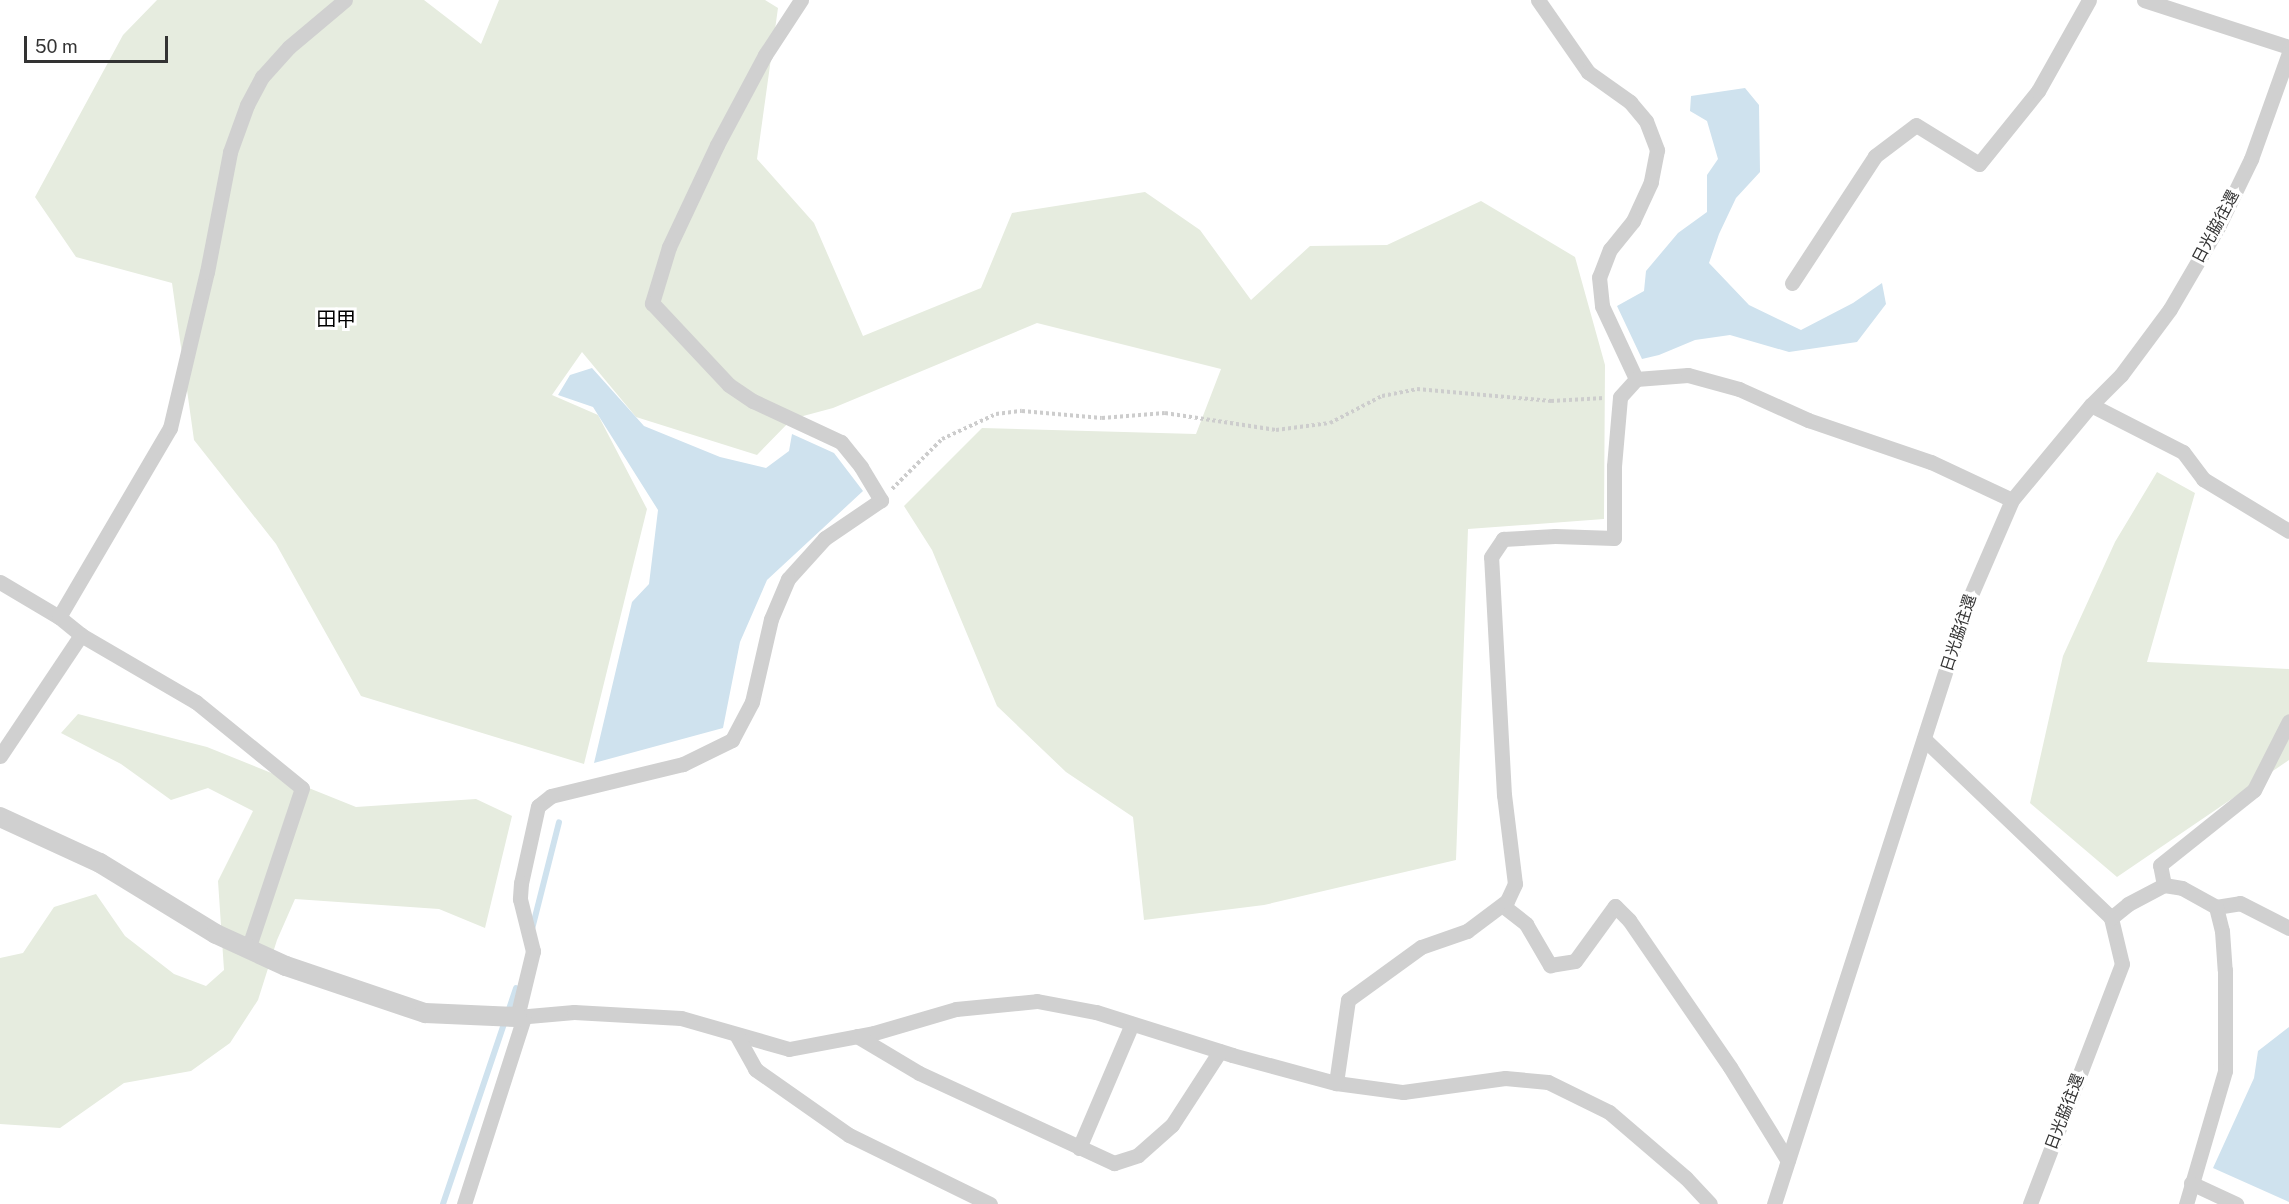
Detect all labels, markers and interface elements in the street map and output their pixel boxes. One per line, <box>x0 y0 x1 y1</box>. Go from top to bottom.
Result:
scale bar <box>27 24 171 62</box>
text: 50 m <box>35 36 78 57</box>
street label: 日光脇往還 <box>2189 187 2243 267</box>
district label: 田甲 <box>316 307 356 331</box>
street label: 日光脇往還 <box>1938 592 1980 674</box>
street label: 日光脇往還 <box>2042 1071 2088 1153</box>

